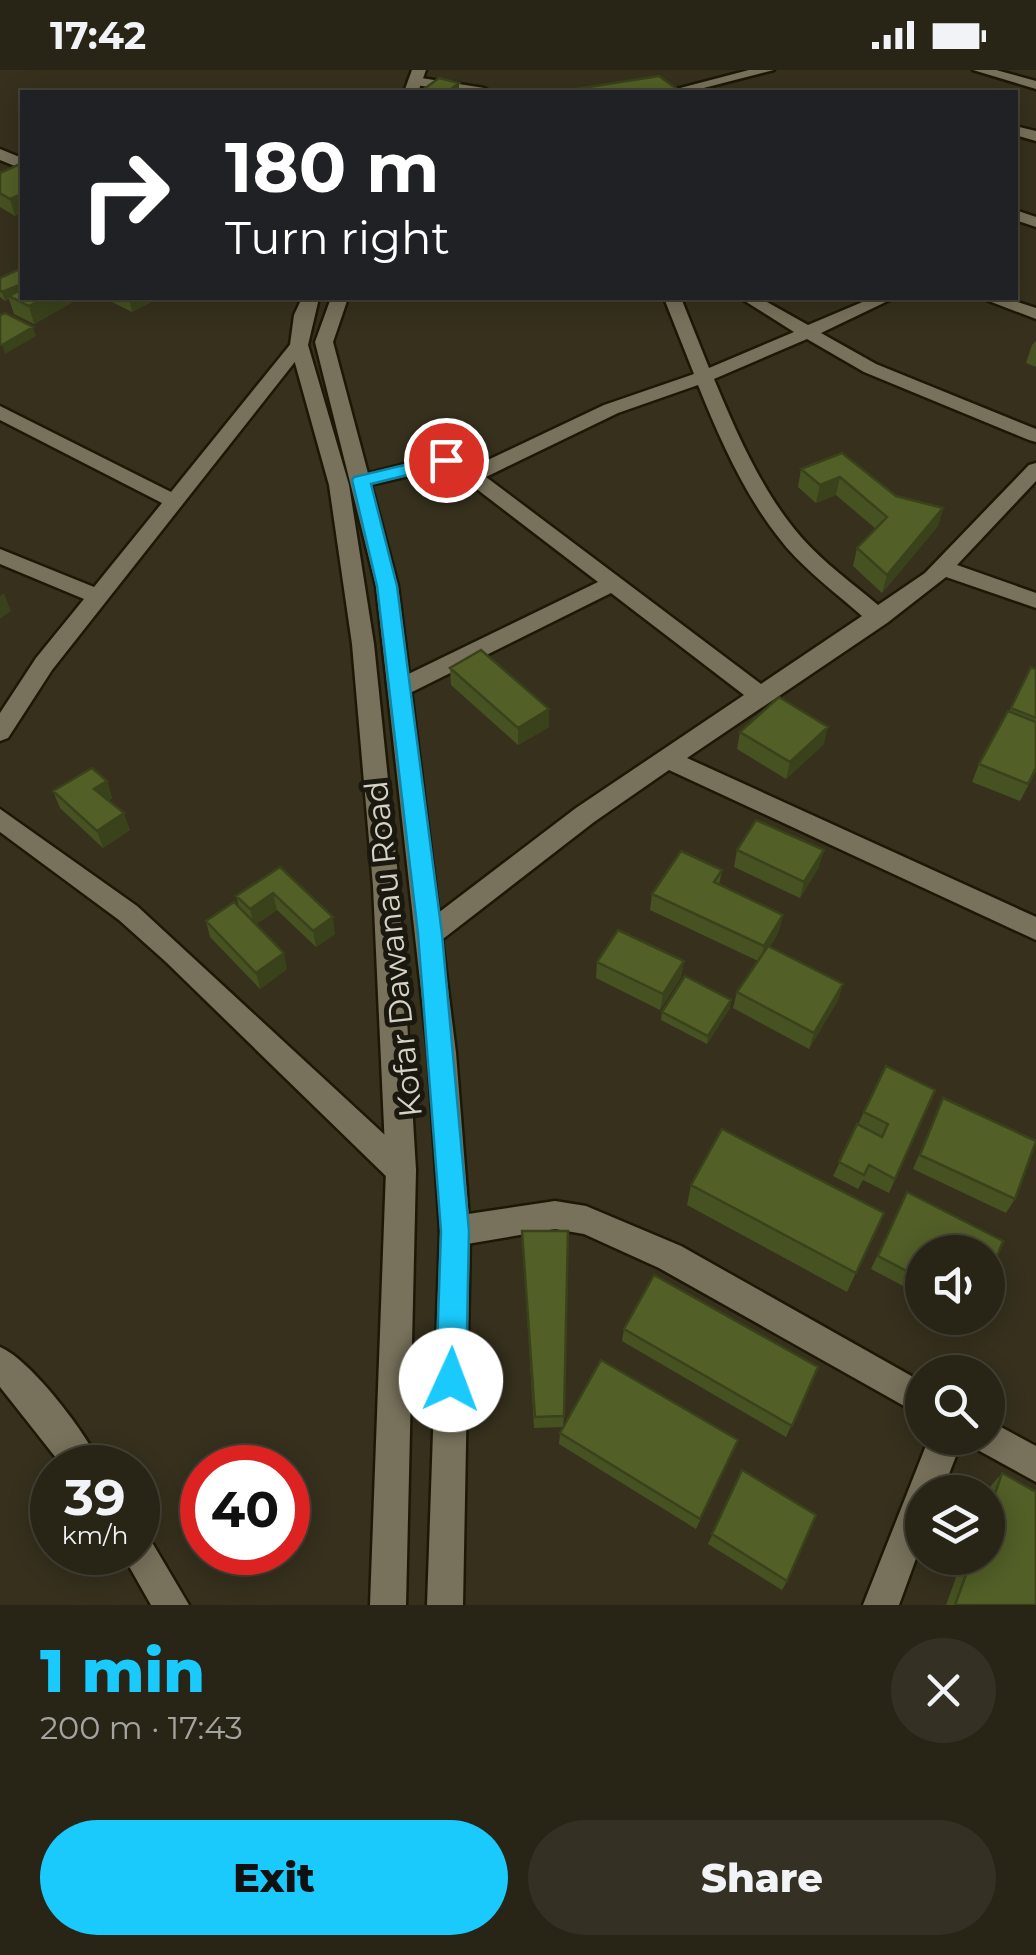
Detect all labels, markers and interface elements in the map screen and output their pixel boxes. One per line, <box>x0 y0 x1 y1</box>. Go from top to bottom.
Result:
text: 17:42 <box>50 12 146 59</box>
text: 180 m <box>225 124 439 210</box>
icon: right <box>60 130 190 260</box>
text: Turn right <box>225 210 450 265</box>
pin <box>404 418 489 503</box>
icon: arrive <box>419 433 474 488</box>
street label: Kofar Dawanau Road <box>356 779 430 1119</box>
map controls <box>905 1235 1005 1575</box>
button: sound <box>905 1235 1005 1335</box>
position arrow <box>399 1328 503 1432</box>
button: search <box>905 1355 1005 1455</box>
speed limit sign: 40 <box>180 1445 310 1575</box>
text: 39 <box>64 1467 126 1528</box>
button: layers <box>905 1475 1005 1575</box>
text: km/h <box>62 1520 128 1550</box>
text: 1 min <box>40 1634 205 1707</box>
button: close <box>891 1638 996 1743</box>
text: 200 m · 17:43 <box>40 1708 243 1747</box>
button: Exit <box>40 1820 508 1935</box>
button: Share <box>528 1820 996 1935</box>

